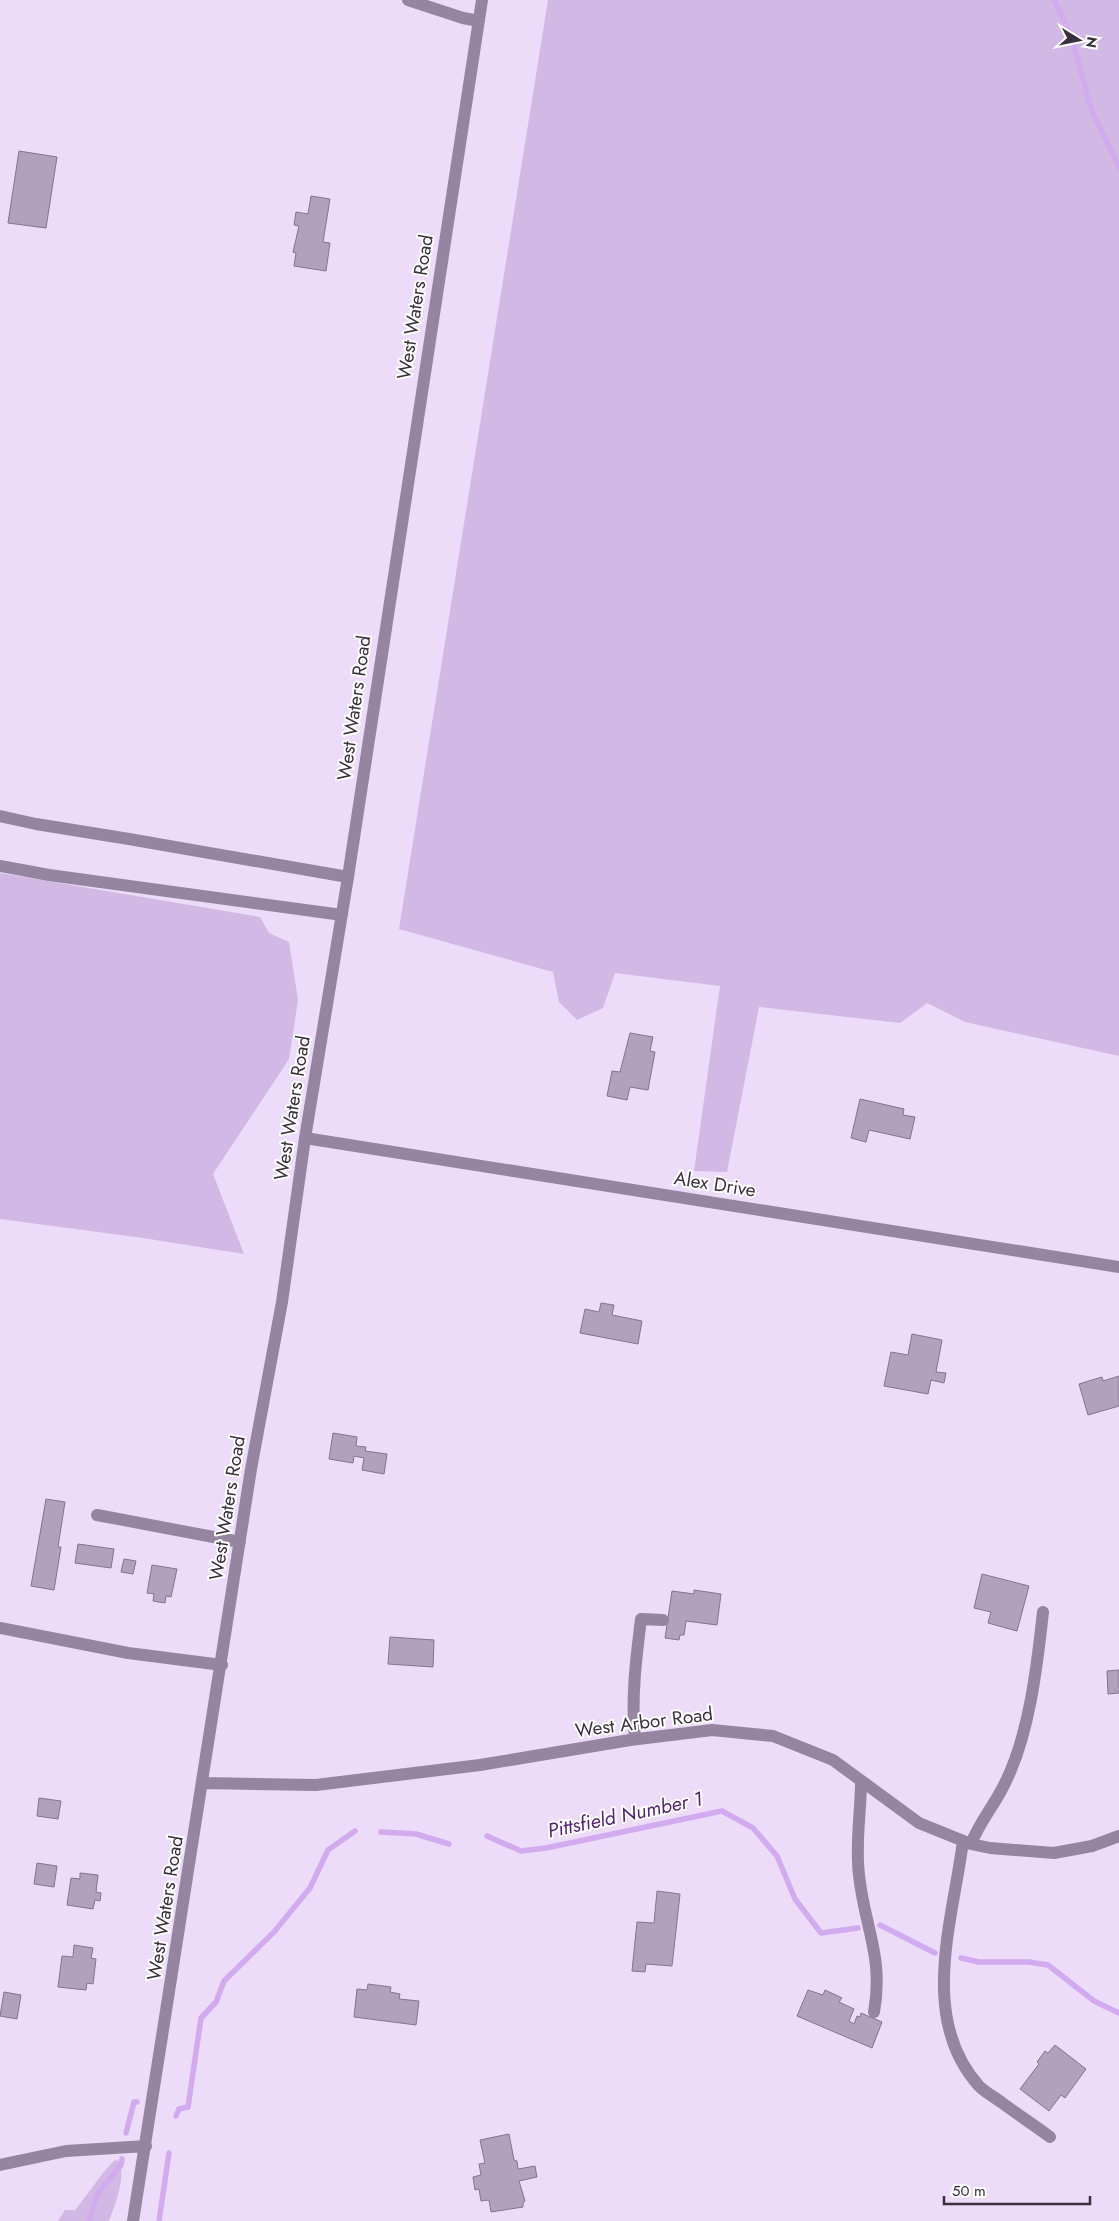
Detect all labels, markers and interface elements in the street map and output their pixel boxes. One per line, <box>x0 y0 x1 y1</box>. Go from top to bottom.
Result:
north arrow <box>1054 15 1104 65</box>
text: N <box>1081 35 1103 49</box>
street label: West Waters Road <box>390 233 440 381</box>
street label: West Waters Road <box>330 634 378 782</box>
street label: West Waters Road <box>267 1034 317 1182</box>
street label: Alex Drive <box>672 1164 758 1204</box>
street label: West Waters Road <box>202 1434 252 1582</box>
street label: West Arbor Road <box>574 1700 714 1744</box>
water label: Pittsfield Number 1 <box>545 1784 705 1846</box>
street label: West Waters Road <box>140 1834 190 1982</box>
scale bar <box>944 2174 1090 2206</box>
text: 50 m <box>952 2180 986 2202</box>

